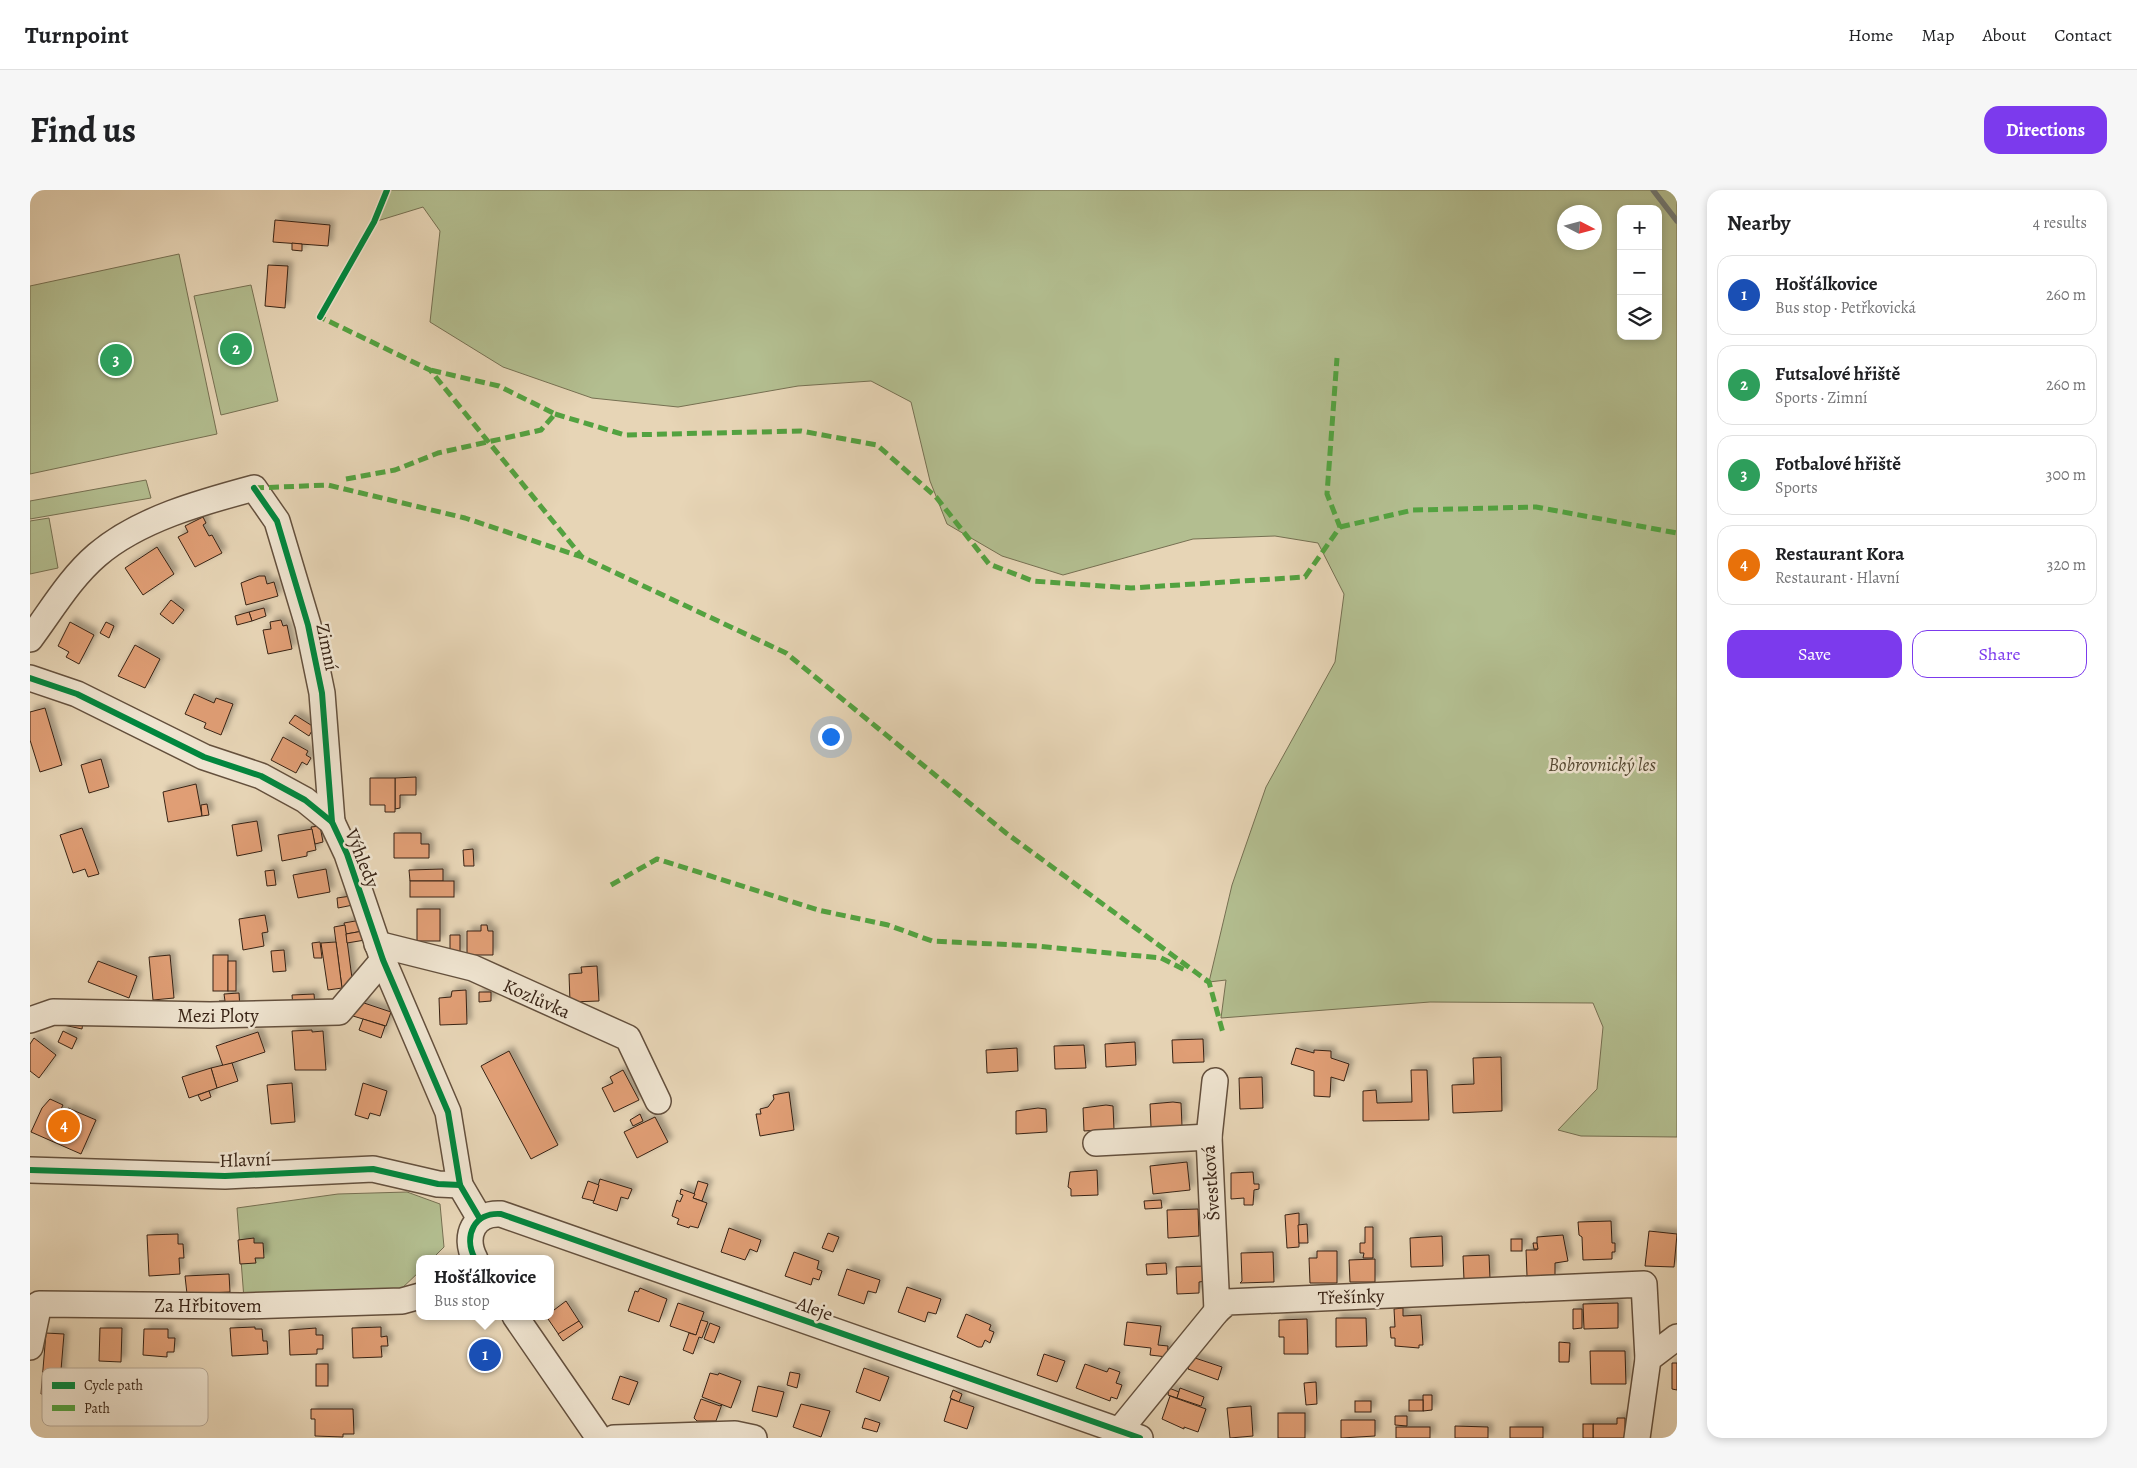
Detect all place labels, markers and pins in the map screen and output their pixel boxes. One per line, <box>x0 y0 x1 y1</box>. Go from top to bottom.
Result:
pin: 2 <box>220 330 252 368</box>
pin: 3 <box>100 341 132 379</box>
pin: 4 <box>48 1107 80 1145</box>
pin: 1 <box>469 1336 501 1374</box>

